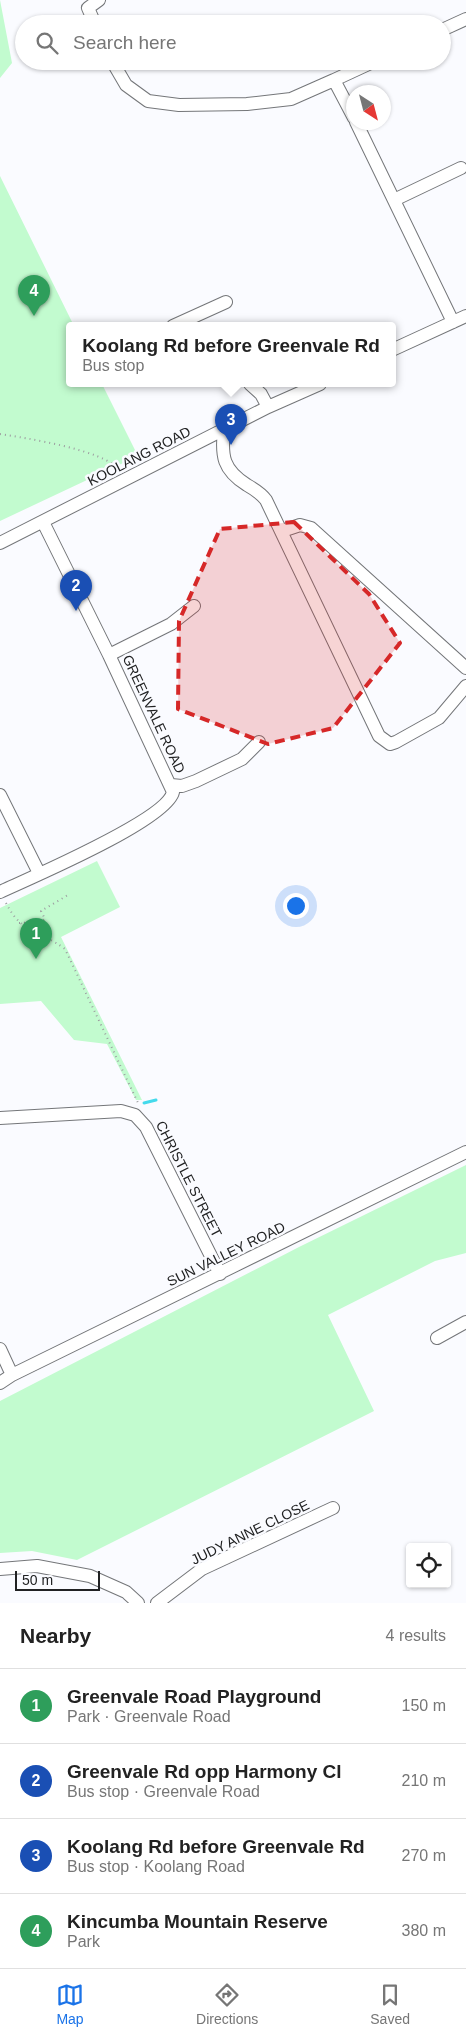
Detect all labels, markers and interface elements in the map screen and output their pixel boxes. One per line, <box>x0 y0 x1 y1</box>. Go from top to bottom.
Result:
search box <box>15 15 451 70</box>
icon: search <box>33 29 61 57</box>
text: Search here <box>73 32 177 53</box>
north arrow <box>346 85 391 130</box>
pin: 4 <box>18 275 50 316</box>
popup <box>66 322 396 387</box>
text: Koolang Rd before Greenvale Rd <box>82 335 380 356</box>
text: Bus stop <box>82 357 144 374</box>
pin: 3 <box>215 404 247 445</box>
street label: KOOLANG ROAD <box>85 423 193 489</box>
pin: 2 <box>60 570 92 611</box>
street label: GREENVALE ROAD <box>120 652 188 776</box>
your location <box>283 893 309 919</box>
pin: 1 <box>20 918 52 959</box>
street label: CHRISTLE STREET <box>153 1118 225 1240</box>
street label: SUN VALLEY ROAD <box>164 1218 288 1290</box>
street label: JUDY ANNE CLOSE <box>188 1496 312 1568</box>
map controls <box>406 1543 451 1588</box>
button: locate <box>406 1543 451 1588</box>
scale bar <box>15 1568 100 1591</box>
text: 50 m <box>22 1572 53 1588</box>
text: Nearby <box>20 1624 91 1647</box>
text: 4 results <box>386 1627 446 1644</box>
text: Greenvale Road Playground <box>67 1686 321 1707</box>
text: 1 <box>32 1697 40 1714</box>
text: 150 m <box>402 1697 446 1714</box>
text: Park · Greenvale Road <box>67 1708 231 1725</box>
text: Greenvale Rd opp Harmony Cl <box>67 1761 342 1782</box>
text: 2 <box>32 1772 40 1789</box>
text: 210 m <box>402 1772 446 1789</box>
text: Bus stop · Greenvale Road <box>67 1783 260 1800</box>
text: Koolang Rd before Greenvale Rd <box>67 1836 365 1857</box>
text: 3 <box>32 1847 40 1864</box>
text: 270 m <box>402 1847 446 1864</box>
text: Bus stop · Koolang Road <box>67 1858 245 1875</box>
text: Kincumba Mountain Reserve <box>67 1911 328 1932</box>
text: 4 <box>32 1922 40 1939</box>
text: 380 m <box>402 1922 446 1939</box>
text: Park <box>67 1933 100 1950</box>
tab: Map <box>56 1981 84 2027</box>
tab: Directions <box>196 1981 258 2027</box>
tab: Saved <box>370 1981 410 2027</box>

